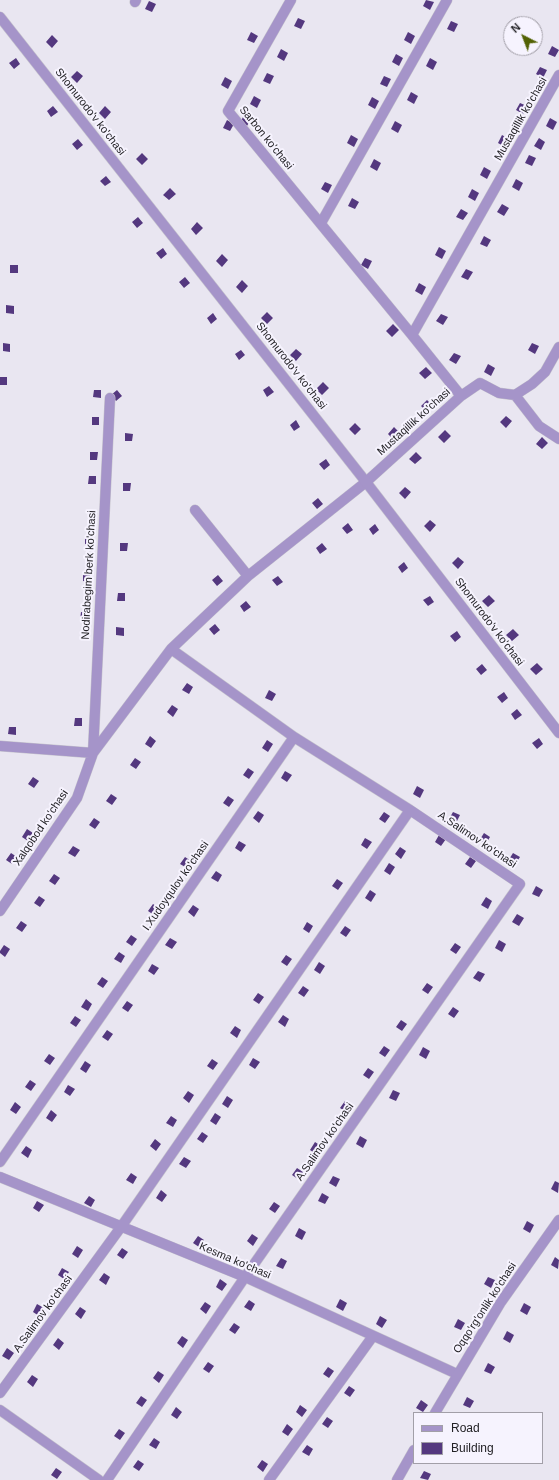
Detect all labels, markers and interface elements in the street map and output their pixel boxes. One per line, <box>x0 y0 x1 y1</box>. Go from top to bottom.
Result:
north arrow <box>503 16 543 56</box>
text: N <box>509 21 523 35</box>
street label: Shomurodo'v ko'chasi <box>52 66 128 158</box>
street label: Mustaqillik ko'chasi <box>492 75 550 163</box>
street label: Sarbon ko'chasi <box>236 104 296 172</box>
street label: Shomurodo'v ko'chasi <box>253 320 329 412</box>
street label: Mustaqillik ko'chasi <box>375 386 453 458</box>
street label: Nodirabegim berk ko'chasi <box>79 510 99 640</box>
street label: Shomurodo'v ko'chasi <box>452 575 526 669</box>
street label: Xalqobod ko'chasi <box>11 787 71 869</box>
street label: A.Salimov ko'chasi <box>435 809 519 871</box>
street label: I.Xudoyqulov ko'chasi <box>140 839 212 933</box>
street label: A.Salimov ko'chasi <box>293 1101 357 1183</box>
street label: Kesma ko'chasi <box>197 1240 273 1282</box>
street label: Oqqo'rg'onlik ko'chasi <box>451 1260 519 1356</box>
street label: A.Salimov ko'chasi <box>11 1273 75 1355</box>
legend <box>413 1412 543 1464</box>
text: Road <box>451 1421 480 1435</box>
text: Building <box>451 1441 494 1455</box>

